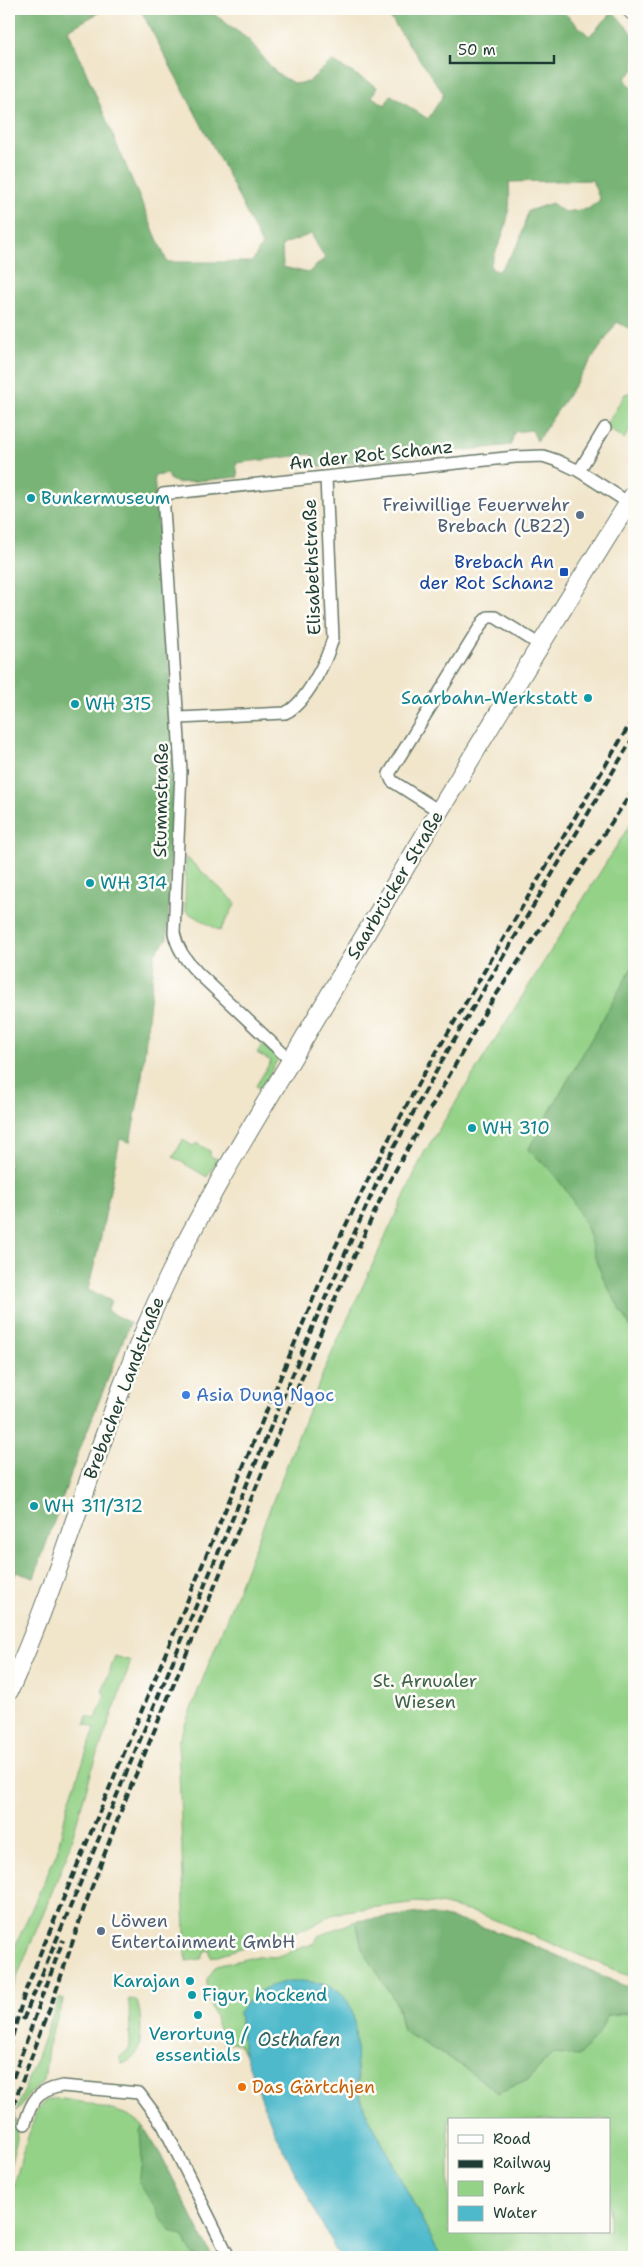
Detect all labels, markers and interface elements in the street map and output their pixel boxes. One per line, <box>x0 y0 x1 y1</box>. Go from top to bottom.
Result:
scale bar <box>450 32 554 64</box>
text: 50 m <box>458 40 496 60</box>
street label: An der Rot Schanz <box>288 434 454 476</box>
place label: Bunkermuseum <box>41 486 170 510</box>
marker: Bunkermuseum <box>25 492 37 504</box>
place label: Freiwillige Feuerwehr Brebach (LB22) <box>383 493 570 538</box>
street label: Elisabethstraße <box>298 498 326 636</box>
marker: Freiwillige Feuerwehr Brebach (LB22) <box>574 509 586 521</box>
place label: Brebach An der Rot Schanz <box>419 550 554 595</box>
marker: Brebach An der Rot Schanz <box>558 566 570 578</box>
place label: Saarbahn-Werkstatt <box>401 686 578 710</box>
place label: WH 315 <box>85 692 151 716</box>
marker: Saarbahn-Werkstatt <box>582 692 594 704</box>
marker: WH 315 <box>69 698 81 710</box>
street label: Stummstraße <box>148 742 174 858</box>
street label: Saarbrücker Straße <box>341 806 449 964</box>
place label: WH 314 <box>100 871 167 895</box>
marker: WH 314 <box>84 877 96 889</box>
place label: WH 310 <box>482 1116 550 1140</box>
marker: WH 310 <box>466 1122 478 1134</box>
street label: Brebacher Landstraße <box>78 1293 170 1483</box>
place label: Asia Dung Ngoc <box>196 1383 334 1407</box>
marker: Asia Dung Ngoc <box>180 1389 192 1401</box>
place label: WH 311/312 <box>44 1494 143 1518</box>
marker: WH 311/312 <box>28 1500 40 1512</box>
park label: St. Arnualer Wiesen <box>373 1669 477 1714</box>
place label: Löwen Entertainment GmbH <box>111 1909 295 1954</box>
marker: Löwen Entertainment GmbH <box>95 1925 107 1937</box>
place label: Karajan <box>113 1969 180 1993</box>
marker: Karajan <box>184 1975 196 1987</box>
place label: Figur, hockend <box>202 1983 328 2007</box>
marker: Figur, hockend <box>186 1989 198 2001</box>
marker: Verortung / essentials <box>192 2009 204 2021</box>
place label: Verortung / essentials <box>148 2022 249 2067</box>
water label: Osthafen <box>258 2027 341 2052</box>
place label: Das Gärtchjen <box>252 2075 375 2099</box>
marker: Das Gärtchjen <box>236 2081 248 2093</box>
legend <box>448 2118 610 2234</box>
text: Road <box>493 2129 531 2149</box>
text: Railway <box>493 2153 551 2173</box>
text: Park <box>493 2179 525 2199</box>
text: Water <box>493 2203 537 2223</box>

